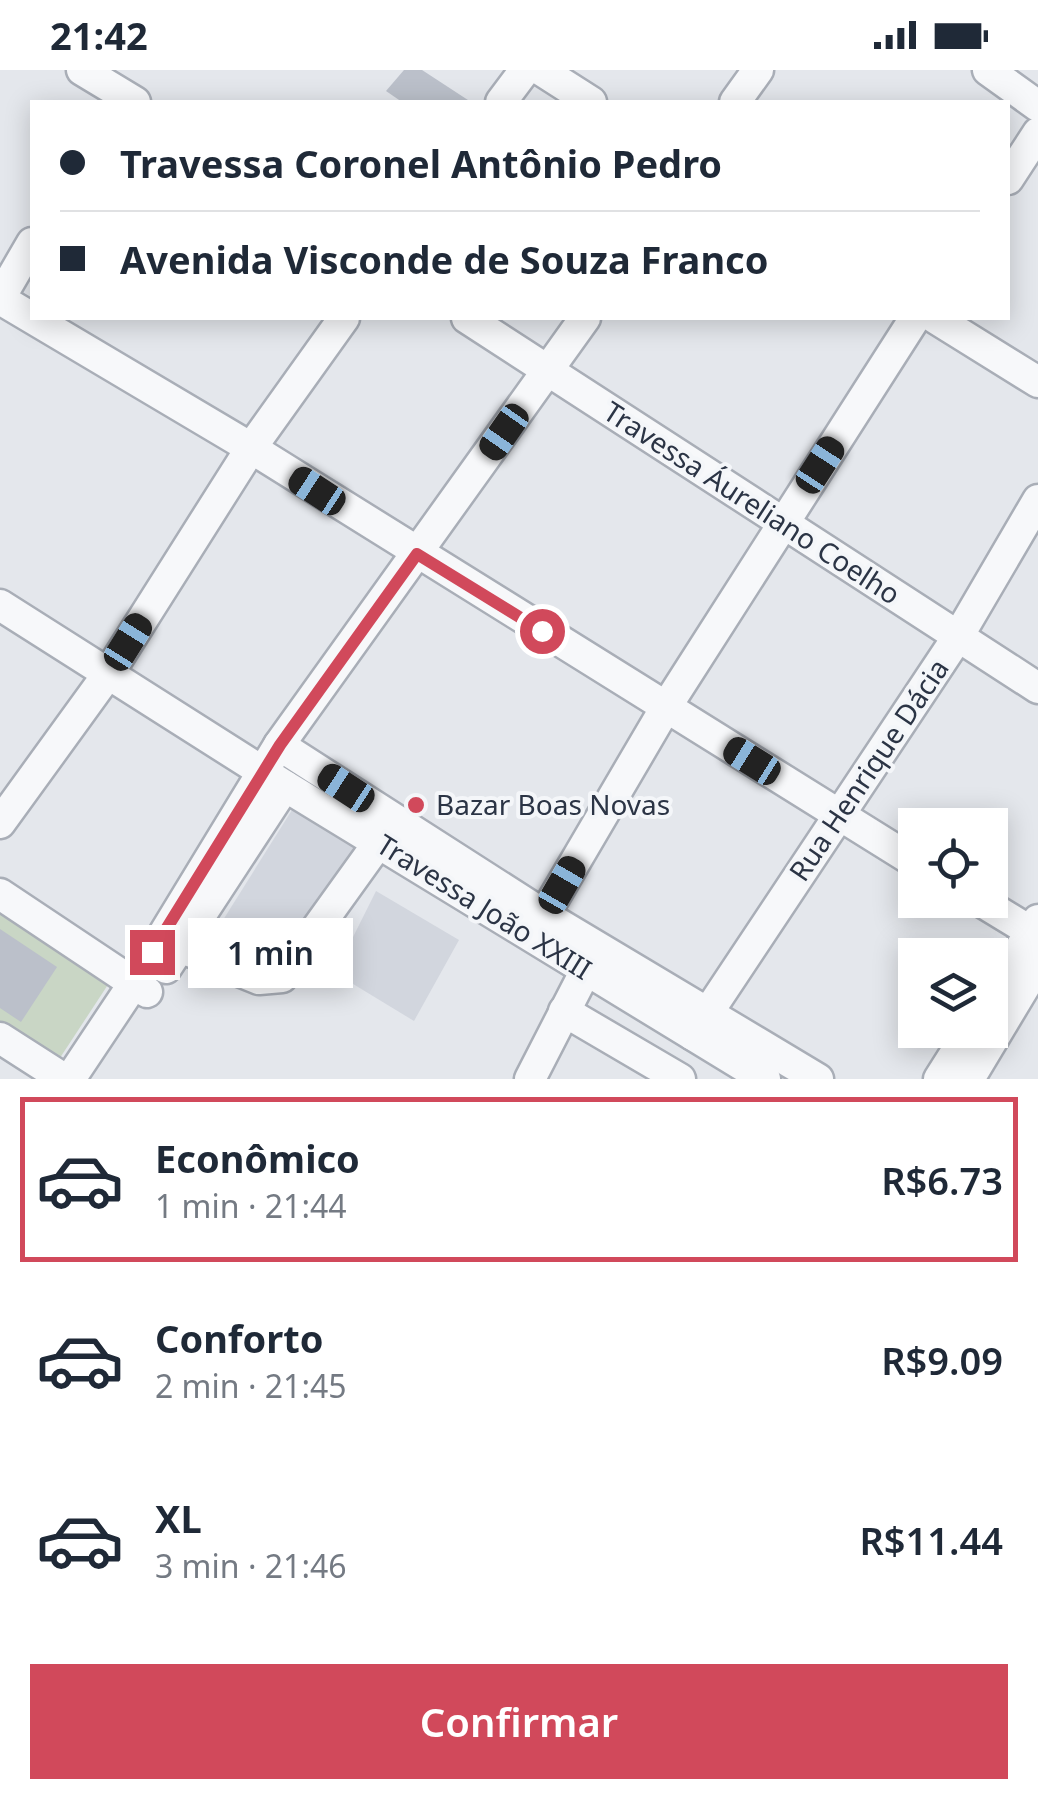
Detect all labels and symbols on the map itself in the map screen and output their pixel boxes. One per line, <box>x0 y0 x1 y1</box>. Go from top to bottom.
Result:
street label: Travessa Áureliano Coelho <box>597 392 908 612</box>
car <box>475 399 533 465</box>
car <box>791 432 849 498</box>
car <box>284 462 350 520</box>
car <box>99 609 157 675</box>
route start <box>520 609 565 654</box>
street label: Rua Henrique Dácia <box>780 651 957 888</box>
car <box>719 732 785 790</box>
car <box>313 759 379 817</box>
place label: Bazar Boas Novas <box>436 785 670 823</box>
marker: Bazar Boas Novas <box>405 794 427 816</box>
street label: Travessa João XXIII <box>370 825 599 988</box>
car <box>534 852 590 918</box>
callout: 1 min <box>187 917 352 987</box>
route end <box>130 930 175 975</box>

